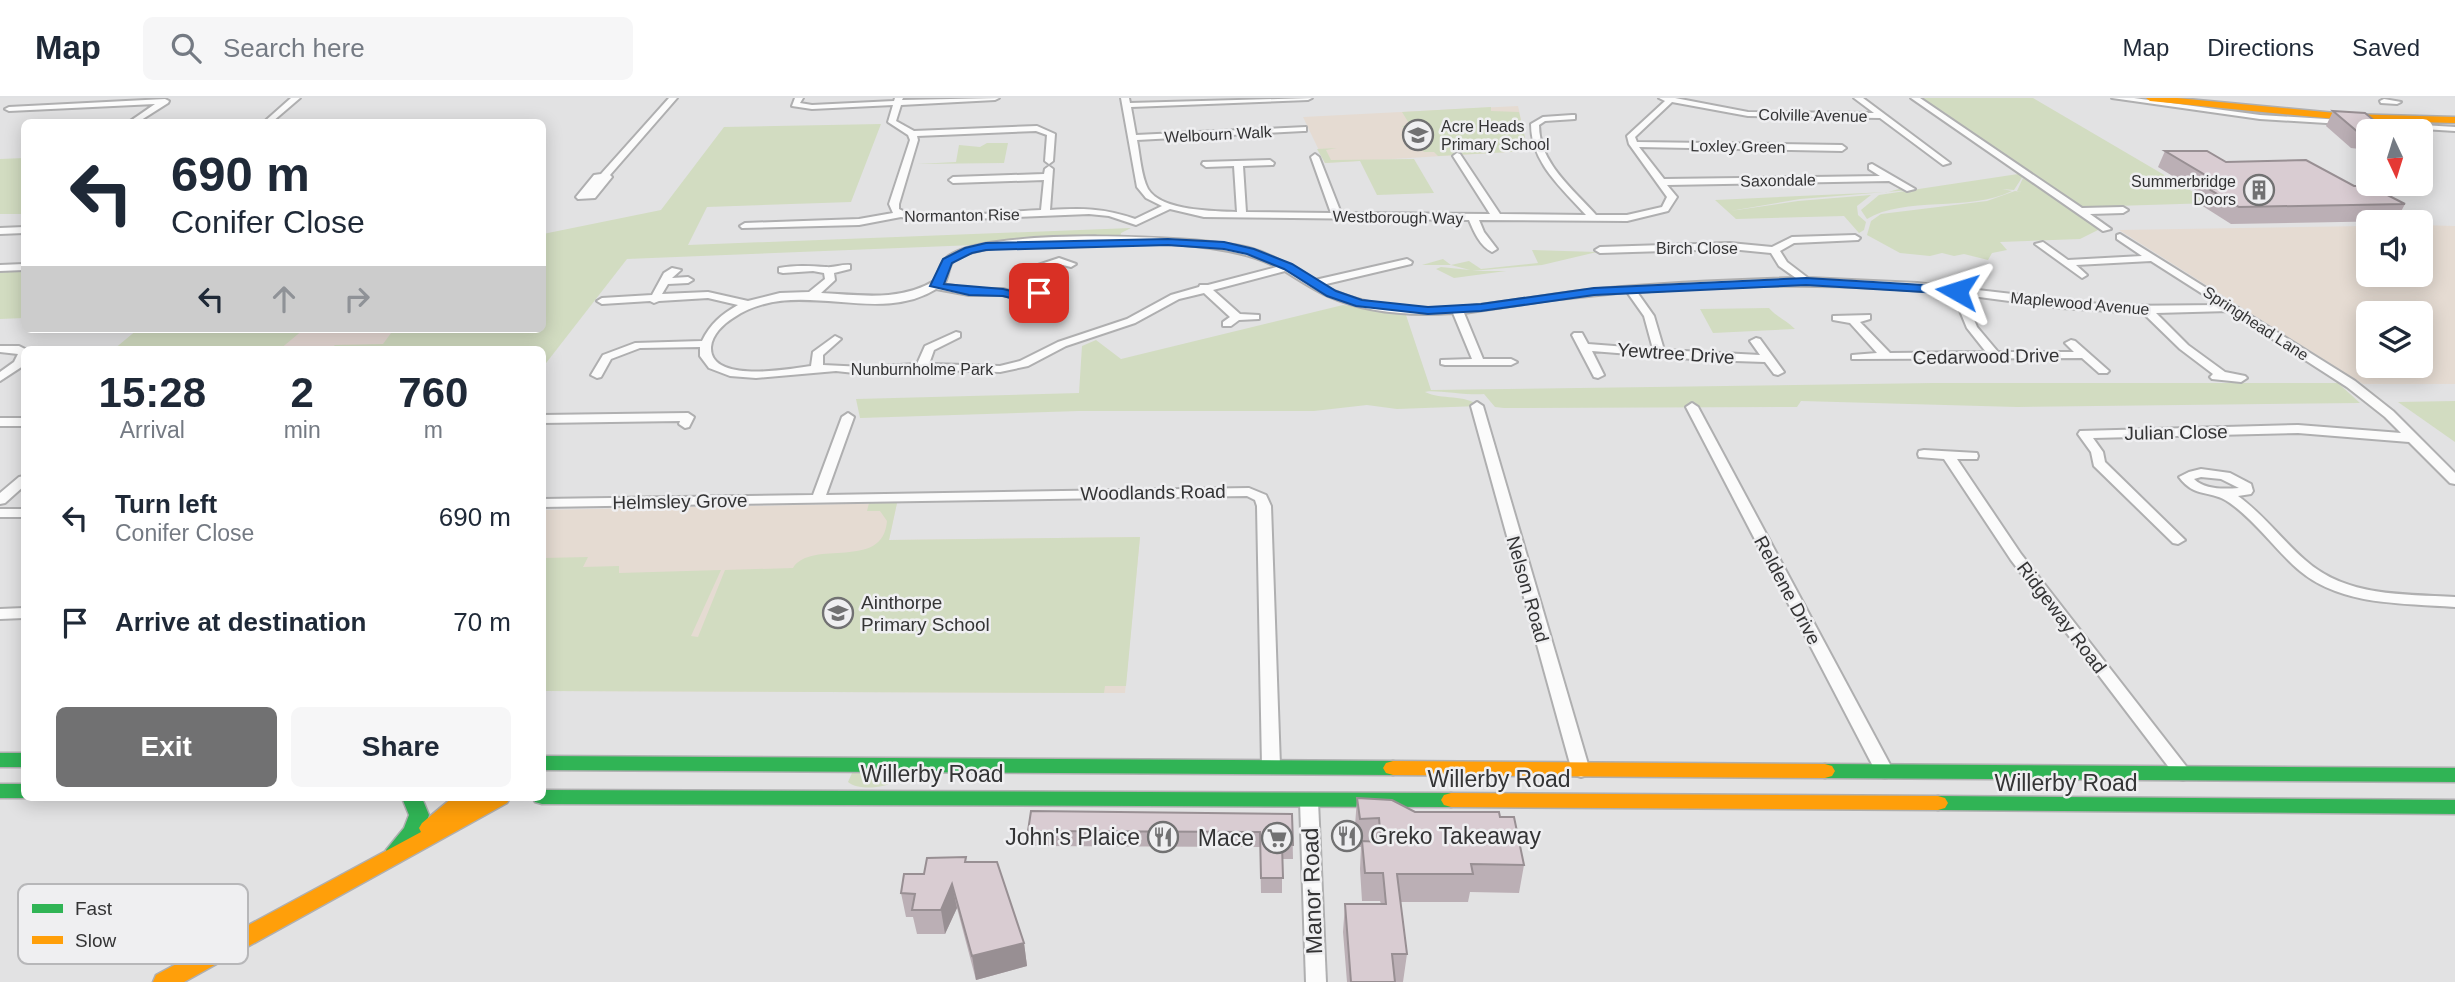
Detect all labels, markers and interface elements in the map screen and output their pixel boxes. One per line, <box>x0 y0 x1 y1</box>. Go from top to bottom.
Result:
search box <box>143 17 633 80</box>
text: Map <box>35 29 101 66</box>
icon: search <box>167 29 205 67</box>
text: Search here <box>223 33 365 63</box>
text: Map <box>2123 34 2169 61</box>
text: Directions <box>2207 34 2314 61</box>
text: Saved <box>2352 34 2420 61</box>
street label: Colville Avenue <box>1758 106 1868 125</box>
school or university icon: Acre Heads Primary School <box>1401 118 1435 152</box>
place label: Acre Heads Primary School <box>1441 118 1549 153</box>
north arrow <box>2356 119 2432 196</box>
map controls <box>2356 119 2433 378</box>
street label: Welbourn Walk <box>1164 123 1273 146</box>
street label: Loxley Green <box>1690 137 1786 156</box>
icon: left <box>56 147 147 238</box>
text: 690 m <box>171 147 310 201</box>
street label: Saxondale <box>1740 171 1816 190</box>
place label: Summerbridge Doors <box>2131 173 2236 208</box>
building icon: Summerbridge Doors <box>2242 173 2276 207</box>
text: Conifer Close <box>171 204 365 240</box>
street label: Normanton Rise <box>904 206 1020 225</box>
street label: Westborough Way <box>1332 208 1463 227</box>
button: sound <box>2356 210 2433 287</box>
street label: Birch Close <box>1656 240 1738 257</box>
position arrow <box>1920 254 1994 328</box>
pin <box>1009 263 1069 323</box>
icon: arrive <box>1020 274 1058 312</box>
icon: left <box>192 280 230 318</box>
icon: ahead <box>265 280 303 318</box>
icon: right <box>338 280 376 318</box>
street label: Springhead Lane <box>2200 283 2312 364</box>
street label: Maplewood Avenue <box>2010 289 2150 318</box>
button: layers <box>2356 301 2433 378</box>
street label: Yewtree Drive <box>1617 339 1735 368</box>
street label: Cedarwood Drive <box>1912 345 2060 368</box>
street label: Nunburnholme Park <box>851 361 994 378</box>
text: 15:28 <box>99 369 206 416</box>
text: 2 <box>290 369 314 416</box>
text: 760 <box>398 369 468 416</box>
text: Arrival <box>120 417 185 443</box>
text: min <box>284 417 321 443</box>
text: m <box>424 417 443 443</box>
street label: Julian Close <box>2124 421 2228 444</box>
street label: Woodlands Road <box>1080 481 1226 504</box>
text: Turn left <box>115 489 217 519</box>
street label: Helmsley Grove <box>612 490 748 513</box>
icon: left <box>56 499 94 537</box>
text: 690 m <box>439 502 511 532</box>
text: Conifer Close <box>115 520 254 546</box>
street label: Reldene Drive <box>1750 532 1825 648</box>
street label: Nelson Road <box>1502 533 1553 645</box>
street label: Ridgeway Road <box>2013 557 2110 677</box>
place label: Ainthorpe Primary School <box>861 592 990 635</box>
school or university icon: Ainthorpe Primary School <box>821 596 855 630</box>
icon: arrive <box>56 604 94 642</box>
text: Arrive at destination <box>115 607 366 637</box>
text: 70 m <box>453 607 511 637</box>
button: Exit <box>56 707 277 787</box>
button: Share <box>291 707 511 787</box>
street label: Willerby Road <box>860 761 1004 787</box>
street label: Willerby Road <box>1427 766 1571 792</box>
street label: Willerby Road <box>1994 770 2138 796</box>
restaurant icon: Greko Takeaway <box>1330 819 1364 853</box>
restaurant icon: John's Plaice <box>1146 820 1180 854</box>
supermarket icon: Mace <box>1260 821 1294 855</box>
place label: Greko Takeaway <box>1370 823 1541 849</box>
place label: John's Plaice <box>1005 824 1140 850</box>
place label: Mace <box>1198 825 1254 851</box>
street label: Manor Road <box>1297 827 1327 955</box>
legend <box>18 884 248 964</box>
text: Fast <box>75 898 113 919</box>
text: Slow <box>75 930 116 951</box>

